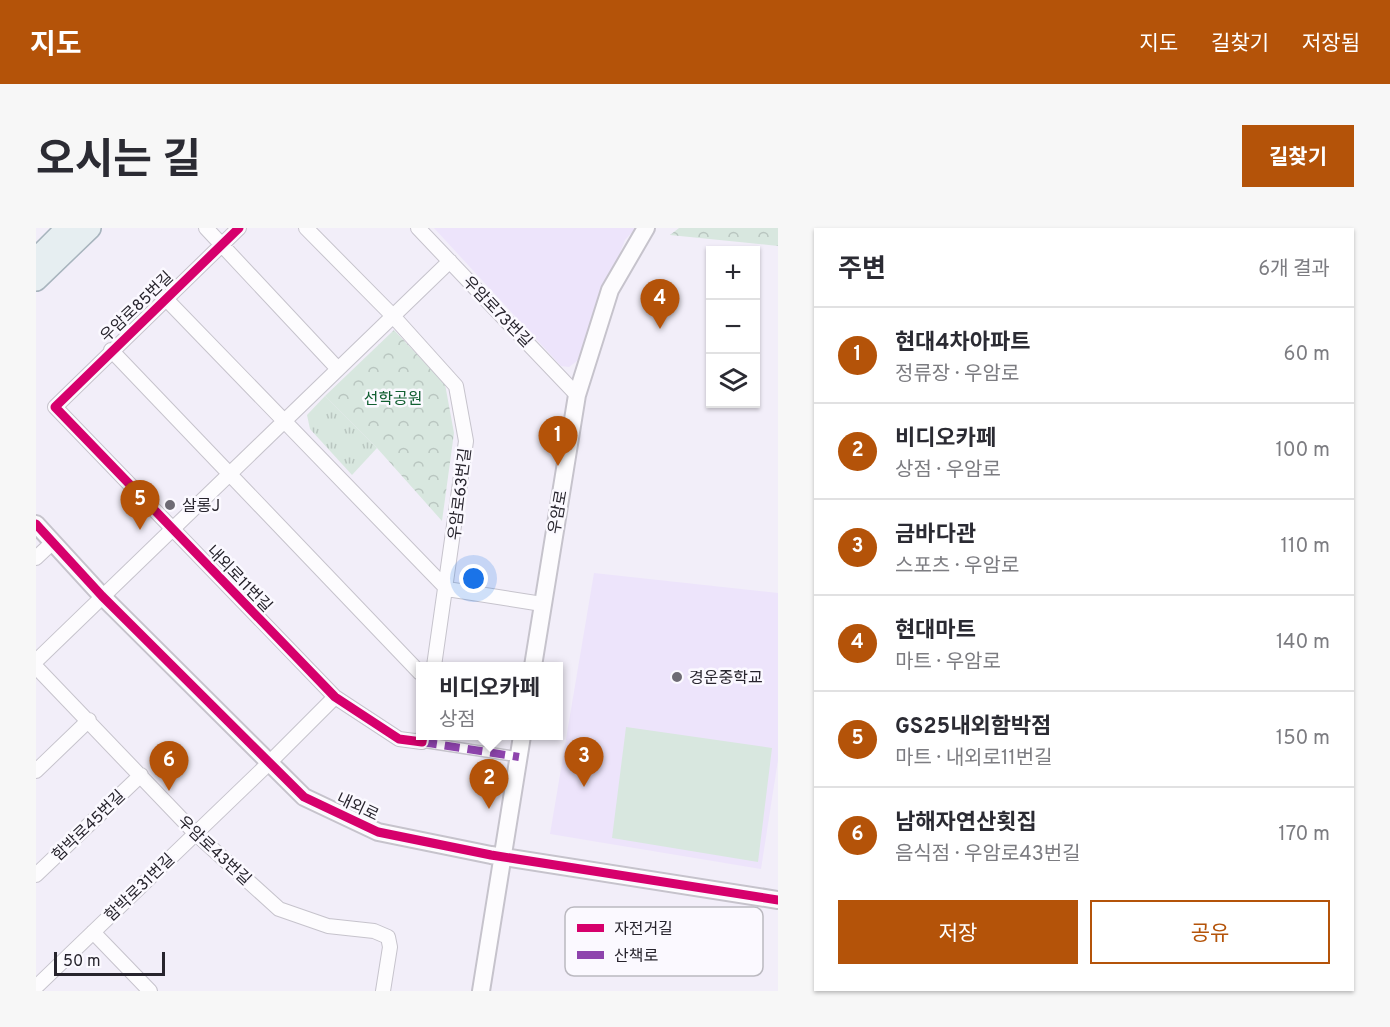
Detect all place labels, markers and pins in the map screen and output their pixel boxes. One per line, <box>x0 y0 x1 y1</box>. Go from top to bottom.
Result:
pin: 4 <box>640 279 680 329</box>
pin: 1 <box>538 416 578 466</box>
pin: 5 <box>120 480 160 530</box>
place label: 살롱J <box>182 497 220 517</box>
marker: 살롱J <box>163 498 177 512</box>
place label: 경운중학교 <box>689 669 763 689</box>
marker: 경운중학교 <box>670 670 684 684</box>
pin: 3 <box>564 738 604 787</box>
pin: 6 <box>150 742 188 791</box>
pin: 2 <box>470 760 508 809</box>

